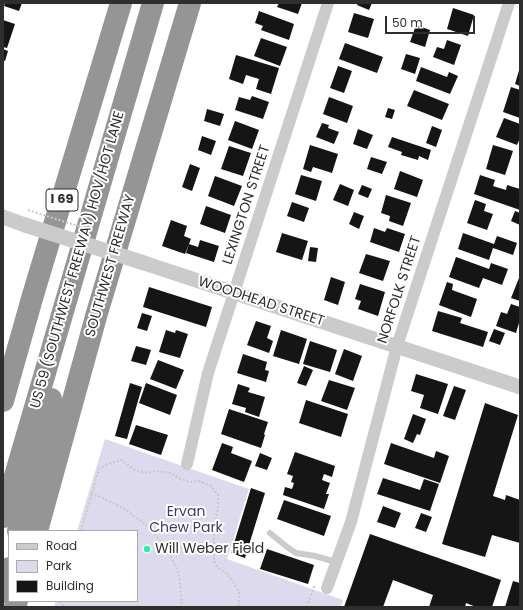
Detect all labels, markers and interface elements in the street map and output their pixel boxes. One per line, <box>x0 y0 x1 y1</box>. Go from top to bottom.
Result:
scale bar <box>387 8 477 34</box>
text: 50 m <box>392 14 423 31</box>
street label: US 59 (SOUTHWEST FREEWAY) HOV/HOT LANE <box>27 110 129 410</box>
street label: LEXINGTON STREET <box>220 143 274 267</box>
road number: I 69 <box>46 189 78 211</box>
street label: SOUTHWEST FREEWAY <box>83 193 139 339</box>
street label: NORFOLK STREET <box>375 234 425 346</box>
street label: WOODHEAD STREET <box>196 274 326 330</box>
park label: Ervan Chew Park <box>149 504 223 536</box>
legend <box>8 530 138 602</box>
text: Road <box>46 537 77 554</box>
place label: Will Weber Field <box>155 541 264 557</box>
marker: Will Weber Field <box>142 544 152 554</box>
text: Park <box>46 557 72 574</box>
text: Building <box>46 577 94 594</box>

